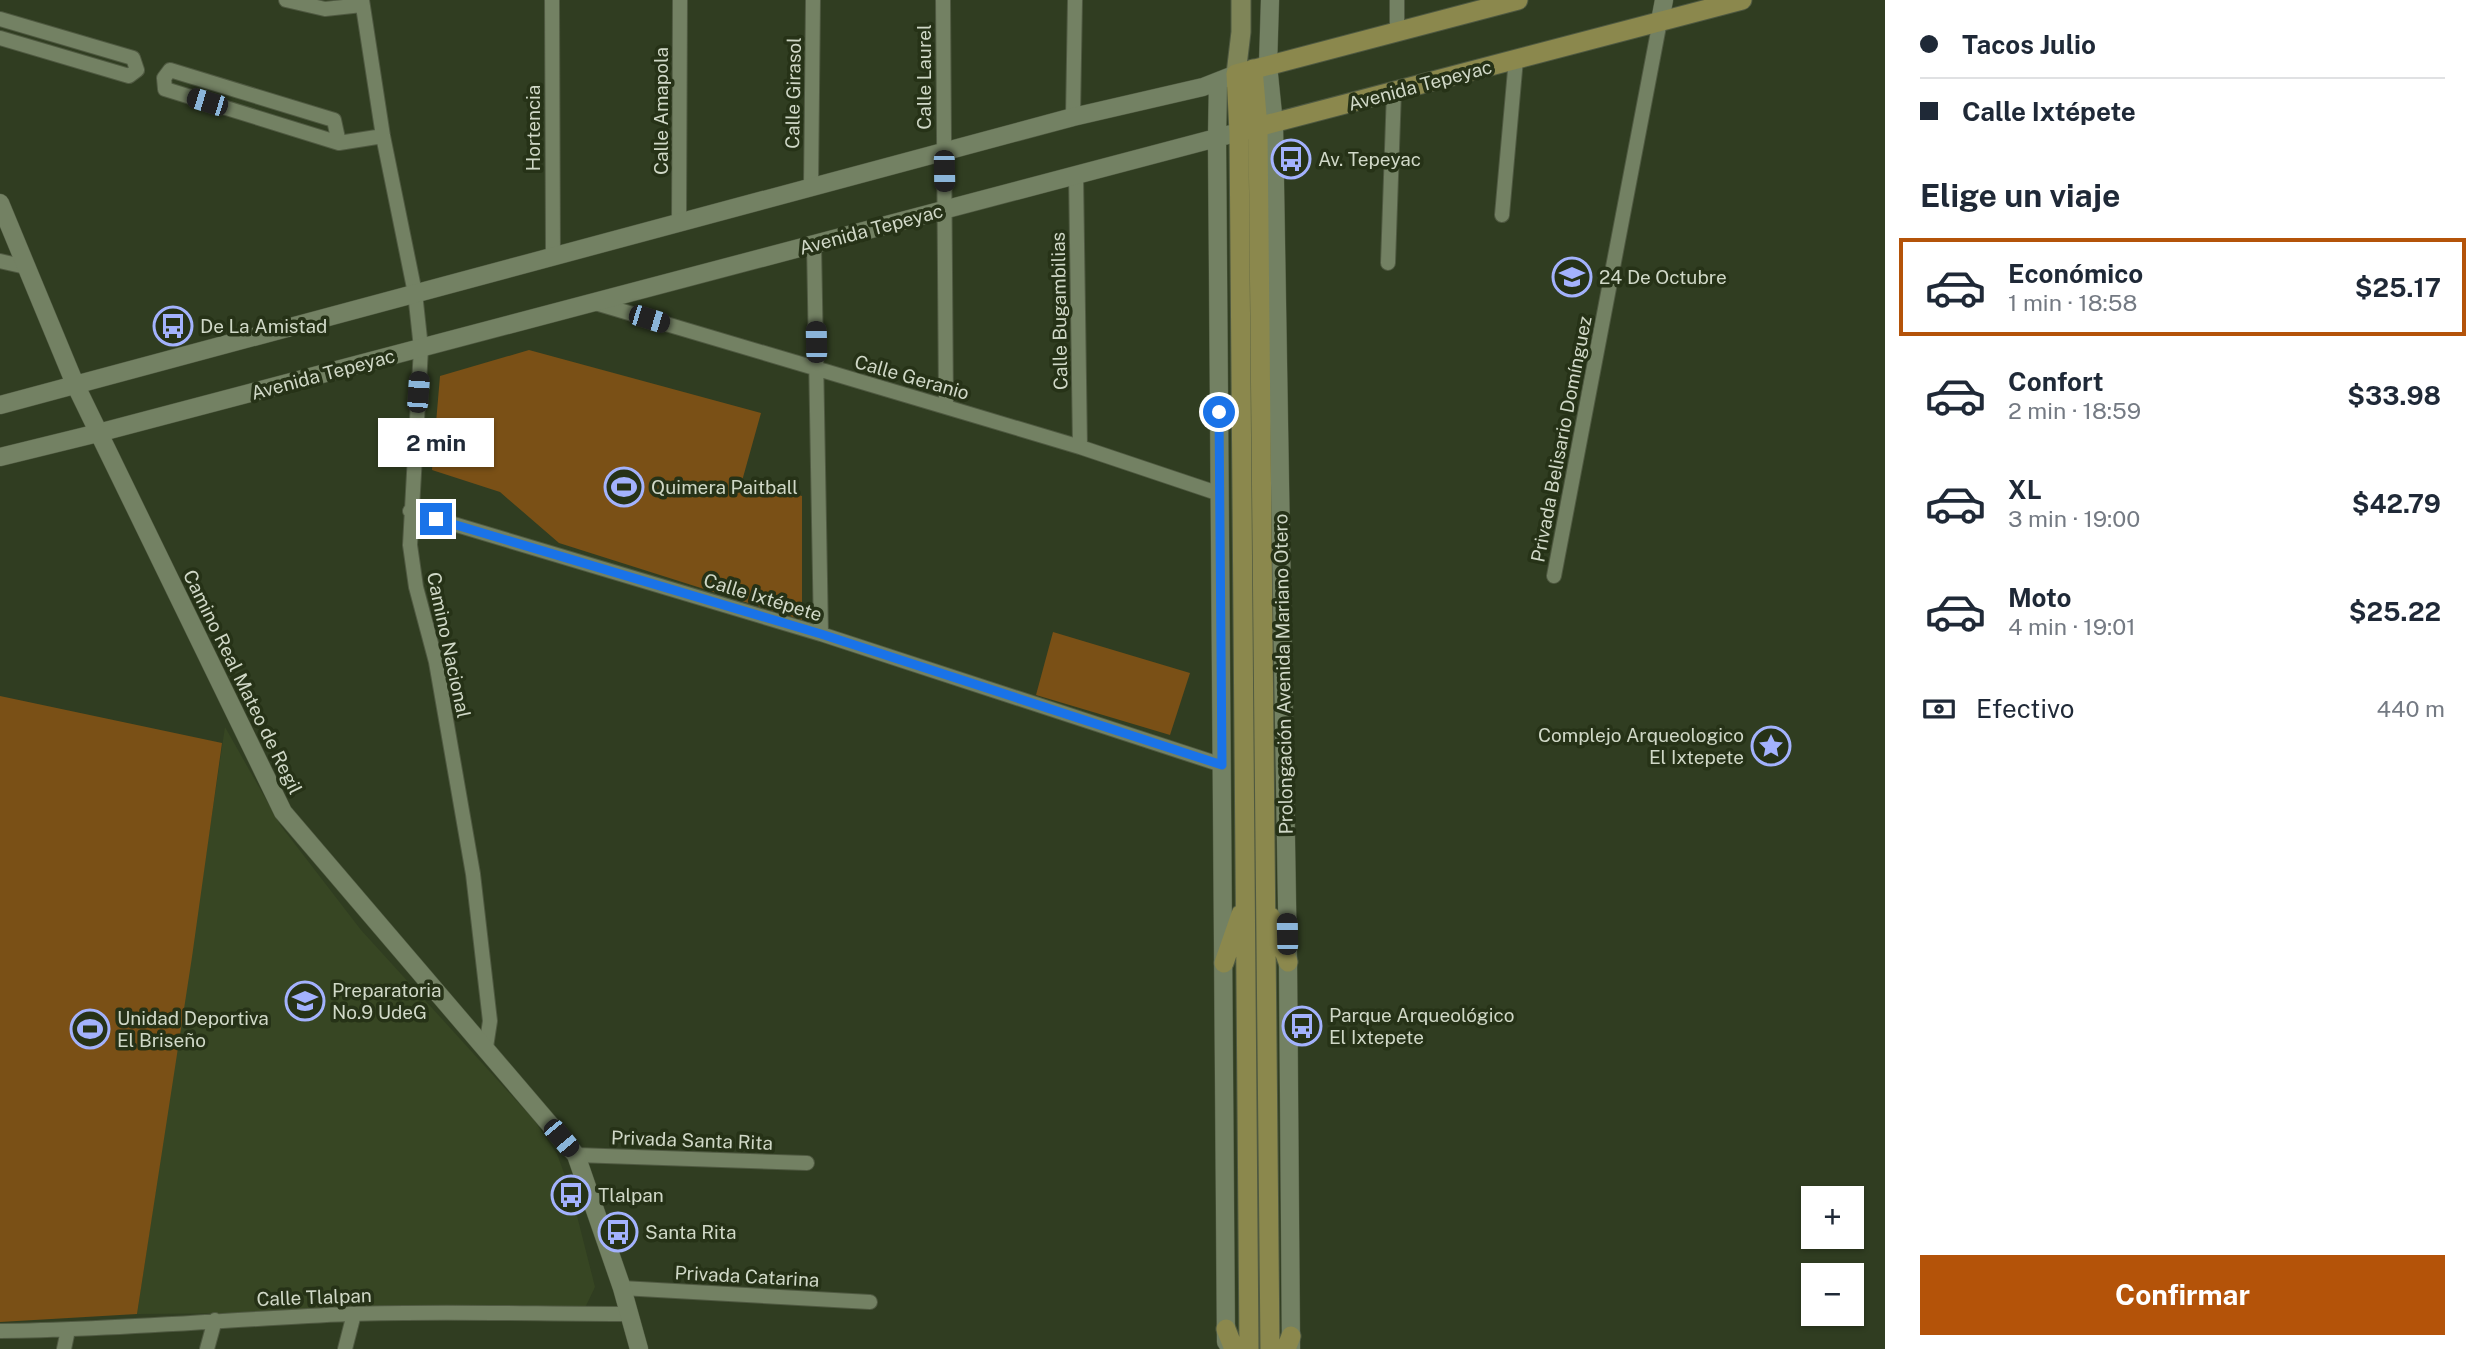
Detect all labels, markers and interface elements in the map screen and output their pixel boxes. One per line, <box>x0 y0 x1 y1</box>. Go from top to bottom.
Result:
street label: Calle Laurel <box>913 24 935 130</box>
text: Tacos Julio <box>1962 29 2096 60</box>
street label: Calle Girasol <box>781 37 805 149</box>
street label: Calle Amapola <box>650 47 672 175</box>
street label: Avenida Tepeyac <box>1346 55 1494 115</box>
street label: Hortencia <box>522 85 544 171</box>
car <box>184 86 231 118</box>
text: Calle Ixtépete <box>1962 96 2136 127</box>
bus stop icon: Av. Tepeyac <box>1270 138 1312 180</box>
place label: Av. Tepeyac <box>1318 148 1421 170</box>
car <box>934 150 955 192</box>
text: Elige un viaje <box>1920 177 2120 214</box>
street label: Avenida Tepeyac <box>797 199 945 259</box>
street label: Calle Bugambilias <box>1047 232 1071 390</box>
school or university icon: 24 De Octubre <box>1551 256 1593 298</box>
icon: car <box>1924 256 1987 319</box>
text: Económico <box>2008 258 2143 289</box>
place label: 24 De Octubre <box>1599 266 1727 288</box>
text: $25.17 <box>2355 272 2441 303</box>
text: 1 min · 18:58 <box>2008 289 2137 316</box>
car <box>626 303 673 335</box>
bus stop icon: De La Amistad <box>152 305 194 347</box>
street label: Privada Belisario Domínguez <box>1526 314 1596 564</box>
place label: De La Amistad <box>200 315 327 337</box>
car <box>806 321 827 363</box>
street label: Avenida Tepeyac <box>249 344 397 404</box>
street label: Calle Geranio <box>852 350 972 404</box>
icon: car <box>1924 364 1987 427</box>
text: Confort <box>2008 366 2104 397</box>
car <box>407 370 430 414</box>
text: $33.98 <box>2347 380 2441 411</box>
route start <box>1203 396 1235 428</box>
text: 2 min · 18:59 <box>2008 397 2141 424</box>
callout: 2 min <box>378 418 494 466</box>
text: 2 min <box>406 429 466 456</box>
sports icon: Quimera Paitball <box>603 466 645 508</box>
icon: car <box>1924 472 1987 535</box>
text: XL <box>2008 474 2042 505</box>
place label: Quimera Paitball <box>651 476 798 498</box>
text: $42.79 <box>2352 488 2441 519</box>
route end <box>420 503 452 535</box>
text: 3 min · 19:00 <box>2008 505 2140 532</box>
street label: Prolongación Avenida Mariano Otero <box>1269 513 1297 835</box>
street label: Camino Real Mateo de Regil <box>179 566 307 798</box>
street label: Calle Ixtépete <box>701 569 825 625</box>
street label: Camino Nacional <box>423 570 475 720</box>
icon: car <box>1924 580 1987 643</box>
text: Moto <box>2008 582 2071 613</box>
text: $25.22 <box>2349 596 2441 627</box>
text: 4 min · 19:01 <box>2008 613 2136 640</box>
icon: cash <box>1920 690 1958 728</box>
text: Efectivo <box>1976 693 2074 724</box>
text: 440 m <box>2377 695 2445 722</box>
place label: Complejo Arqueologico El Ixtepete <box>1538 724 1744 768</box>
place icon: Complejo Arqueologico El Ixtepete <box>1750 725 1792 767</box>
car <box>1277 913 1298 955</box>
place label: Preparatoria No.9 UdeG <box>332 979 442 1023</box>
school or university icon: Preparatoria No.9 UdeG <box>284 980 326 1022</box>
place label: Parque Arqueológico El Ixtepete <box>1329 1004 1514 1048</box>
bus stop icon: Parque Arqueológico El Ixtepete <box>1281 1005 1323 1047</box>
place label: Unidad Deportiva El Briseño <box>117 1007 269 1051</box>
sports icon: Unidad Deportiva El Briseño <box>69 1008 111 1050</box>
car <box>540 1115 583 1161</box>
street label: Privada Santa Rita <box>611 1126 773 1154</box>
bus stop icon: Tlalpan <box>550 1174 592 1216</box>
place label: Tlalpan <box>598 1184 664 1206</box>
map controls <box>1801 1186 1864 1326</box>
button: + <box>1801 1186 1864 1249</box>
bus stop icon: Santa Rita <box>597 1211 639 1253</box>
place label: Santa Rita <box>645 1221 736 1243</box>
button: Confirmar <box>1920 1255 2445 1335</box>
street label: Privada Catarina <box>674 1261 820 1291</box>
button: − <box>1801 1263 1864 1326</box>
street label: Calle Tlalpan <box>256 1284 372 1310</box>

